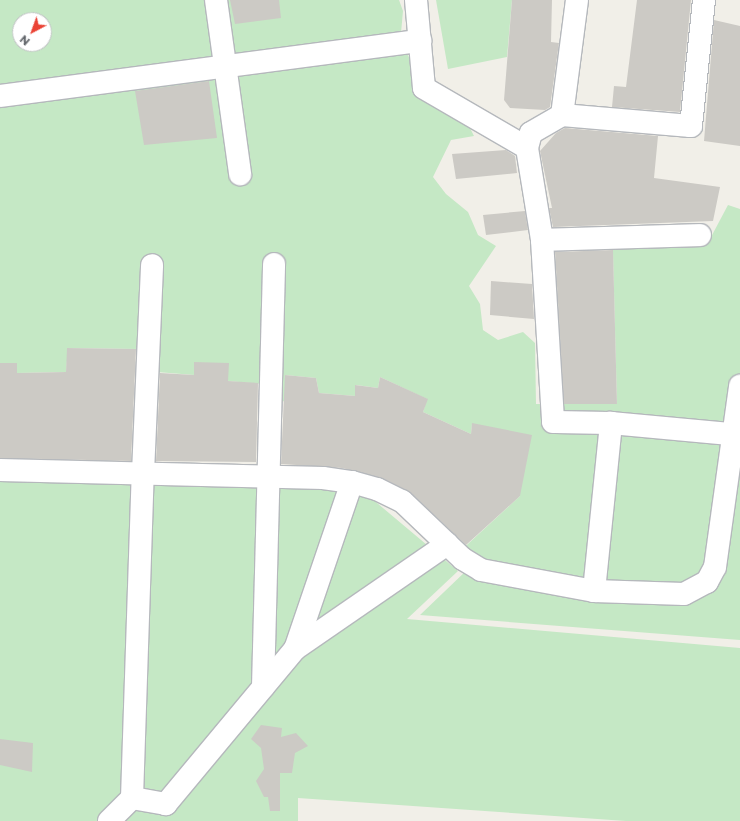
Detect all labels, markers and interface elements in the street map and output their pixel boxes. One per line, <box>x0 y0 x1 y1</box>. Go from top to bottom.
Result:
north arrow <box>12 12 52 52</box>
text: N <box>17 32 33 49</box>

